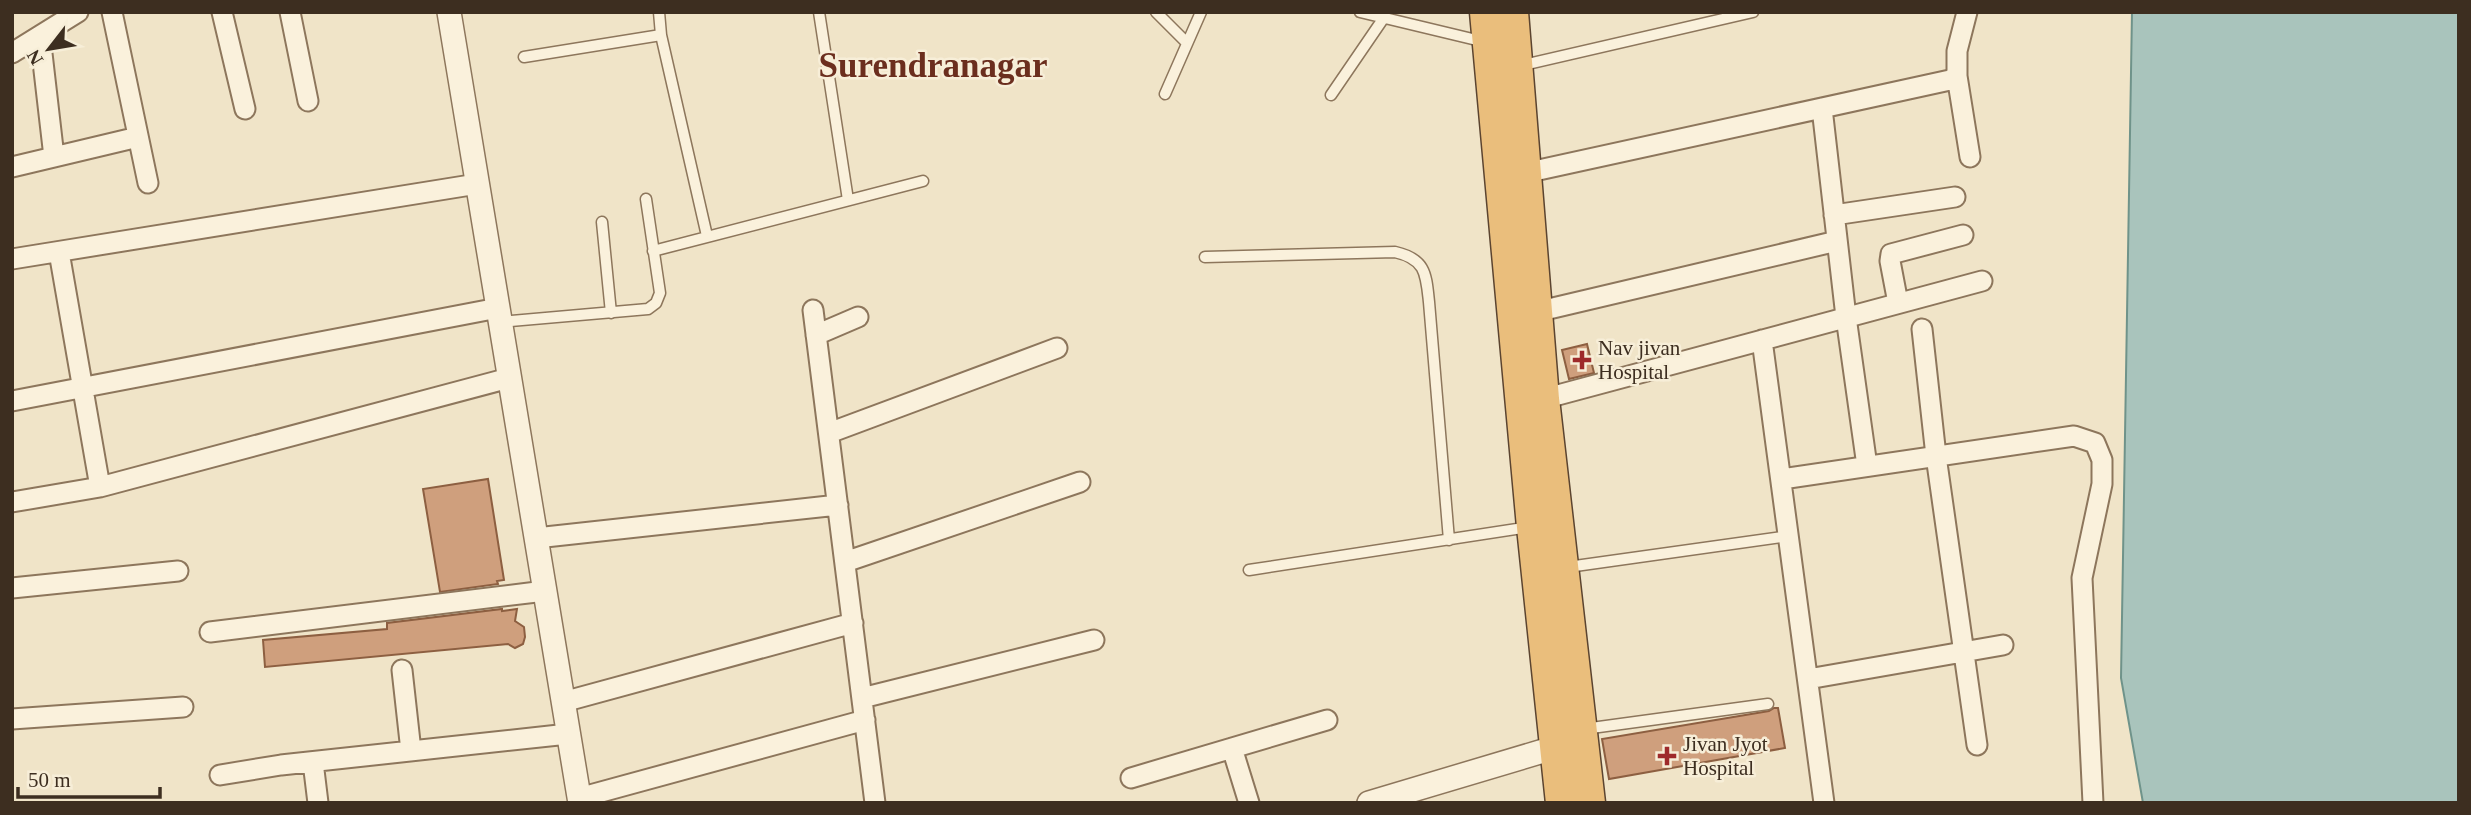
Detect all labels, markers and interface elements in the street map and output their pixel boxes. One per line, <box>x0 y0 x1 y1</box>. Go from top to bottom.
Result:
north arrow <box>14 14 84 84</box>
text: N <box>22 46 47 69</box>
district label: Surendranagar <box>819 46 1047 85</box>
place label: Nav jivan Hospital <box>1598 336 1681 384</box>
marker: Nav jivan Hospital <box>1572 350 1592 370</box>
place label: Jivan Jyot Hospital <box>1683 732 1768 780</box>
marker: Jivan Jyot Hospital <box>1657 746 1677 766</box>
scale bar <box>18 756 159 800</box>
text: 50 m <box>28 768 71 792</box>

